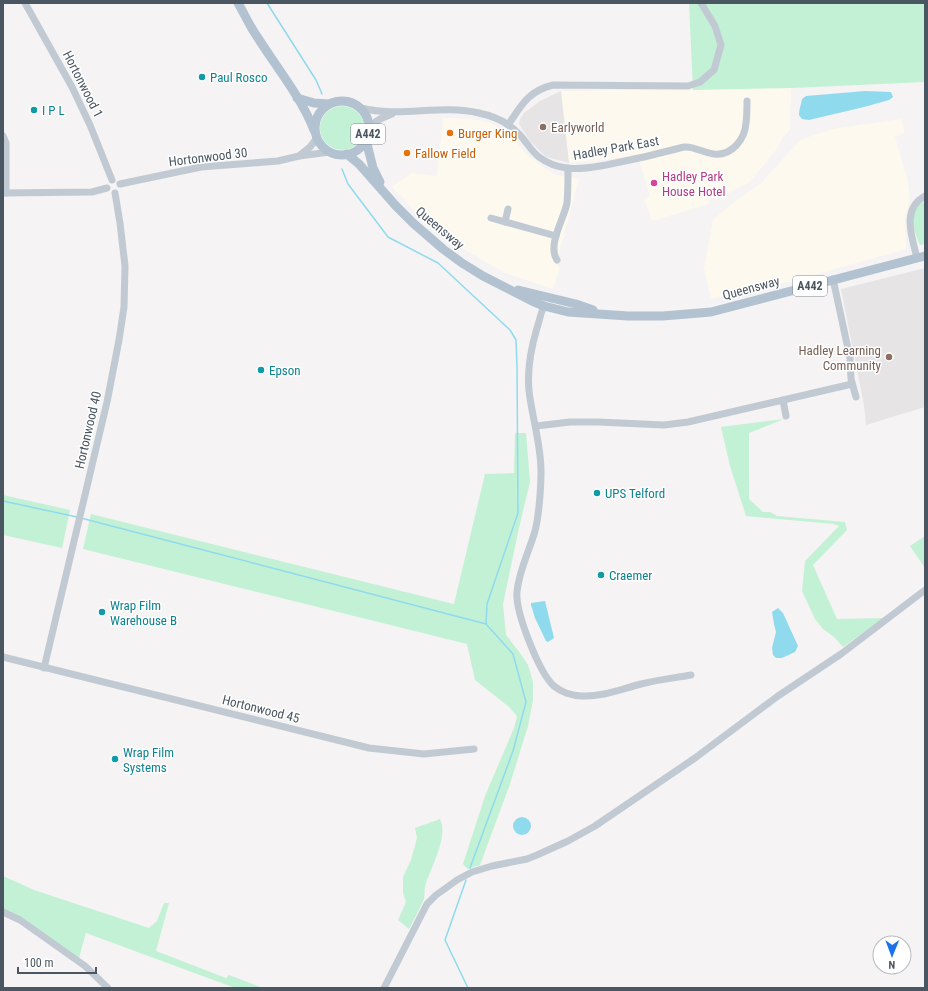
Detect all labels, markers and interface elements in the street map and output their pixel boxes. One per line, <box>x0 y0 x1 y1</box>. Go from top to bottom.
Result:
street label: Hortonwood 1 <box>60 48 106 120</box>
place label: Paul Rosco <box>210 70 268 85</box>
marker: Paul Rosco <box>197 72 207 82</box>
place label: I P L <box>42 103 65 118</box>
marker: I P L <box>29 105 39 115</box>
place label: Earlyworld <box>551 120 604 135</box>
marker: Earlyworld <box>538 122 548 132</box>
road number: A442 <box>351 124 385 144</box>
place label: Burger King <box>458 126 517 141</box>
marker: Burger King <box>445 128 455 138</box>
street label: Hadley Park East <box>572 133 660 163</box>
street label: Hortonwood 30 <box>168 145 248 169</box>
place label: Fallow Field <box>415 146 476 161</box>
marker: Fallow Field <box>402 148 412 158</box>
place label: Hadley Park House Hotel <box>662 169 725 199</box>
marker: Hadley Park House Hotel <box>649 178 659 188</box>
street label: Queensway <box>413 203 468 253</box>
street label: Queensway <box>721 273 782 303</box>
road number: A442 <box>793 276 827 296</box>
place label: Hadley Learning Community <box>798 343 882 373</box>
marker: Hadley Learning Community <box>884 352 894 362</box>
place label: Epson <box>269 363 301 378</box>
marker: Epson <box>256 365 266 375</box>
street label: Hortonwood 40 <box>72 390 104 470</box>
place label: UPS Telford <box>605 486 665 501</box>
marker: UPS Telford <box>592 488 602 498</box>
place label: Craemer <box>609 568 652 583</box>
marker: Craemer <box>596 570 606 580</box>
place label: Wrap Film Warehouse B <box>110 598 177 628</box>
marker: Wrap Film Warehouse B <box>97 607 107 617</box>
street label: Hortonwood 45 <box>221 692 301 726</box>
place label: Wrap Film Systems <box>123 745 174 775</box>
marker: Wrap Film Systems <box>110 754 120 764</box>
north arrow <box>872 935 912 975</box>
scale bar <box>18 949 96 975</box>
text: 100 m <box>24 956 54 970</box>
text: N <box>888 958 895 971</box>

